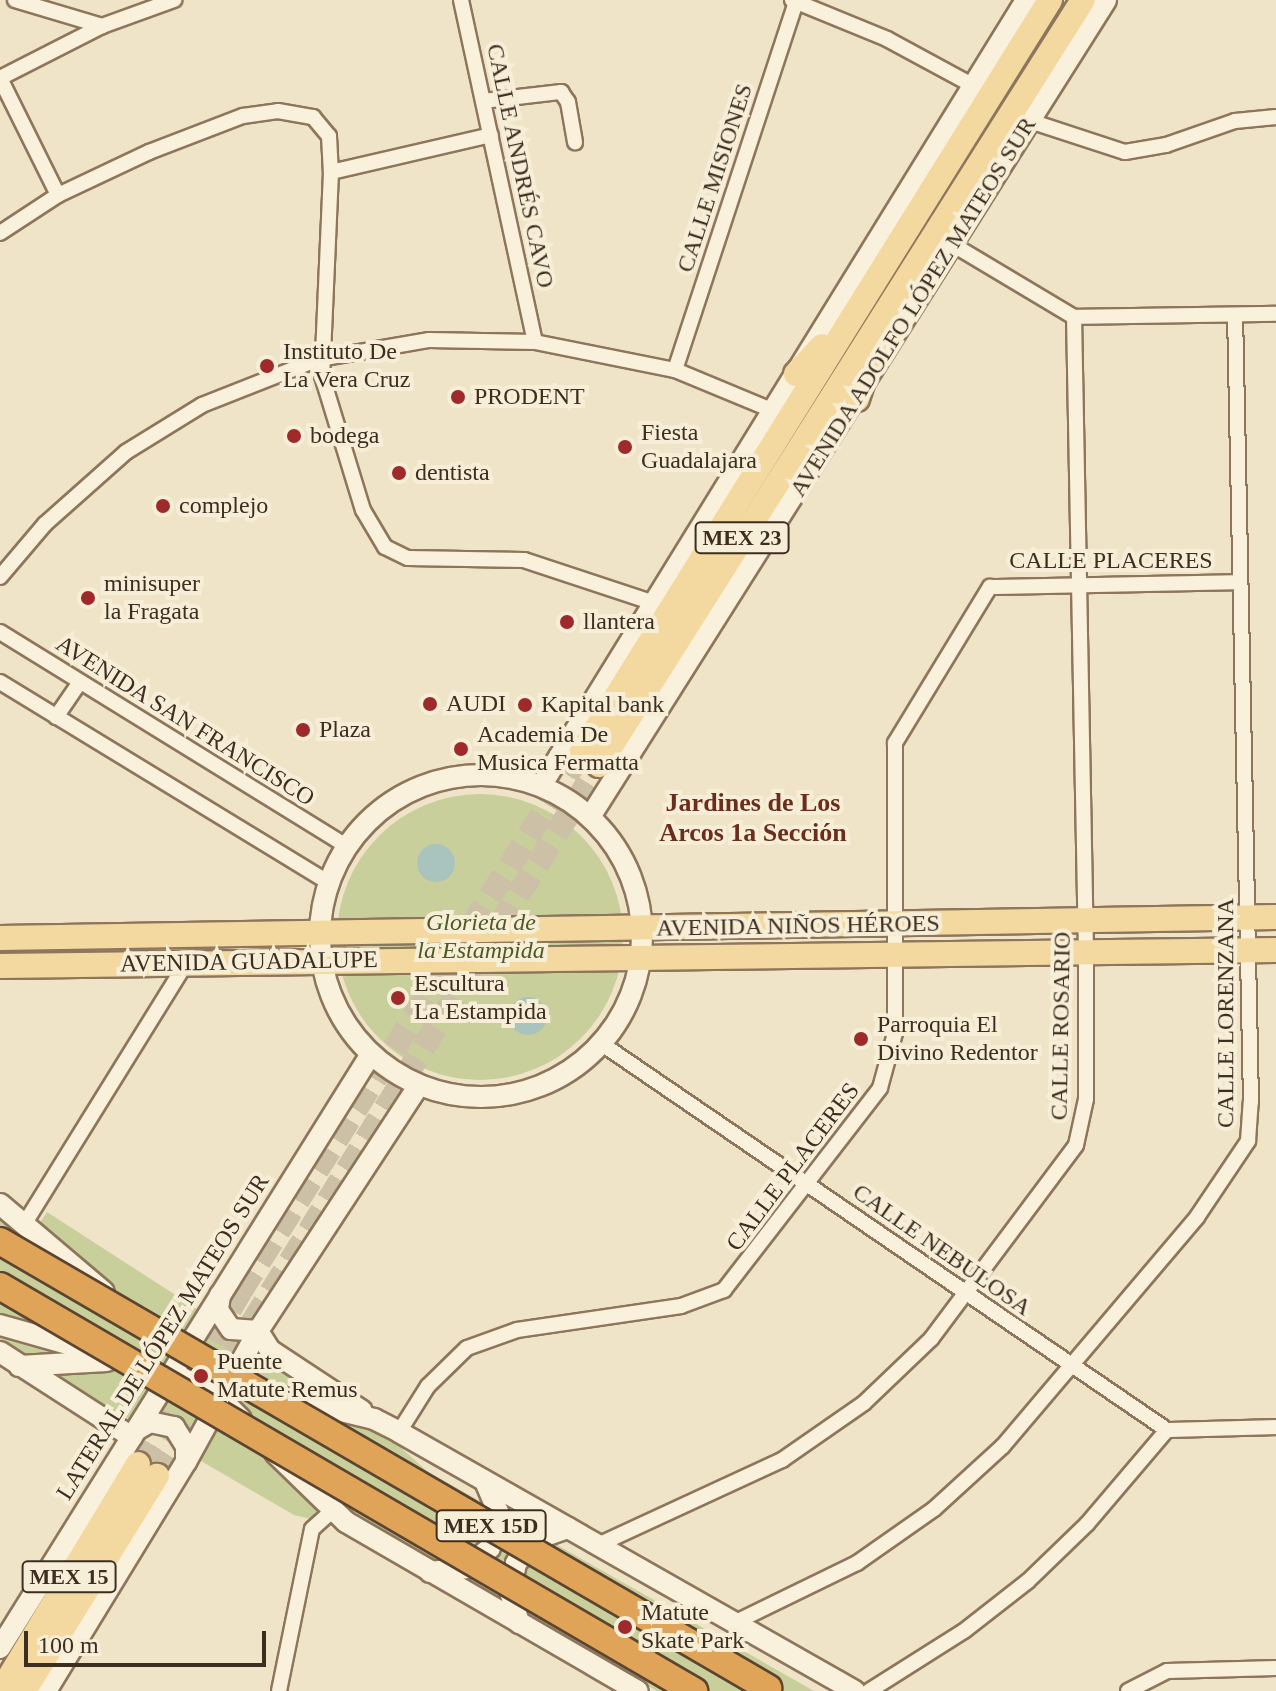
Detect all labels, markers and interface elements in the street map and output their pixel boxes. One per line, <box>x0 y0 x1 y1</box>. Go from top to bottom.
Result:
street label: CALLE ANDRÉS CAVO <box>480 41 560 291</box>
street label: CALLE MISIONES <box>671 80 759 276</box>
street label: AVENIDA ADOLFO LÓPEZ MATEOS SUR <box>783 111 1043 503</box>
place label: Instituto De La Vera Cruz <box>283 338 411 394</box>
marker: Instituto De La Vera Cruz <box>258 357 276 375</box>
place label: PRODENT <box>474 383 585 411</box>
marker: PRODENT <box>449 388 467 406</box>
place label: Fiesta Guadalajara <box>641 419 757 475</box>
place label: bodega <box>310 422 379 450</box>
marker: bodega <box>285 427 303 445</box>
marker: Fiesta Guadalajara <box>616 438 634 456</box>
place label: dentista <box>415 459 490 487</box>
marker: dentista <box>390 464 408 482</box>
place label: complejo <box>179 492 268 520</box>
marker: complejo <box>154 497 172 515</box>
road number: MEX 23 <box>694 520 790 556</box>
street label: CALLE PLACERES <box>1009 547 1213 575</box>
place label: minisuper la Fragata <box>104 570 200 626</box>
marker: minisuper la Fragata <box>79 589 97 607</box>
place label: llantera <box>583 608 655 636</box>
marker: llantera <box>558 613 576 631</box>
street label: AVENIDA SAN FRANCISCO <box>50 629 320 813</box>
place label: AUDI <box>446 690 506 718</box>
place label: Kapital bank <box>541 691 664 719</box>
marker: AUDI <box>421 695 439 713</box>
marker: Kapital bank <box>516 696 534 714</box>
place label: Plaza <box>319 716 371 744</box>
marker: Plaza <box>294 721 312 739</box>
place label: Academia De Musica Fermatta <box>477 721 639 777</box>
marker: Academia De Musica Fermatta <box>452 740 470 758</box>
district label: Jardines de Los Arcos 1a Sección <box>659 787 847 848</box>
street label: CALLE LORENZANA <box>1212 898 1240 1128</box>
park label: Glorieta de la Estampida <box>417 909 545 965</box>
street label: AVENIDA NIÑOS HÉROES <box>655 909 941 943</box>
street label: CALLE ROSARIO <box>1045 931 1077 1121</box>
street label: AVENIDA GUADALUPE <box>119 945 379 979</box>
place label: Escultura La Estampida <box>414 970 547 1026</box>
marker: Escultura La Estampida <box>389 989 407 1007</box>
place label: Parroquia El Divino Redentor <box>877 1011 1038 1067</box>
marker: Parroquia El Divino Redentor <box>852 1030 870 1048</box>
street label: CALLE PLACERES <box>720 1077 866 1257</box>
street label: LATERAL DE LÓPEZ MATEOS SUR <box>50 1168 276 1506</box>
street label: CALLE NEBULOSA <box>847 1178 1037 1322</box>
place label: Puente Matute Remus <box>217 1348 358 1404</box>
marker: Puente Matute Remus <box>192 1367 210 1385</box>
road number: MEX 15D <box>435 1508 547 1544</box>
road number: MEX 15 <box>21 1559 117 1595</box>
place label: Matute Skate Park <box>641 1599 744 1655</box>
scale bar <box>28 1615 270 1665</box>
marker: Matute Skate Park <box>616 1618 634 1636</box>
text: 100 m <box>38 1632 99 1658</box>

